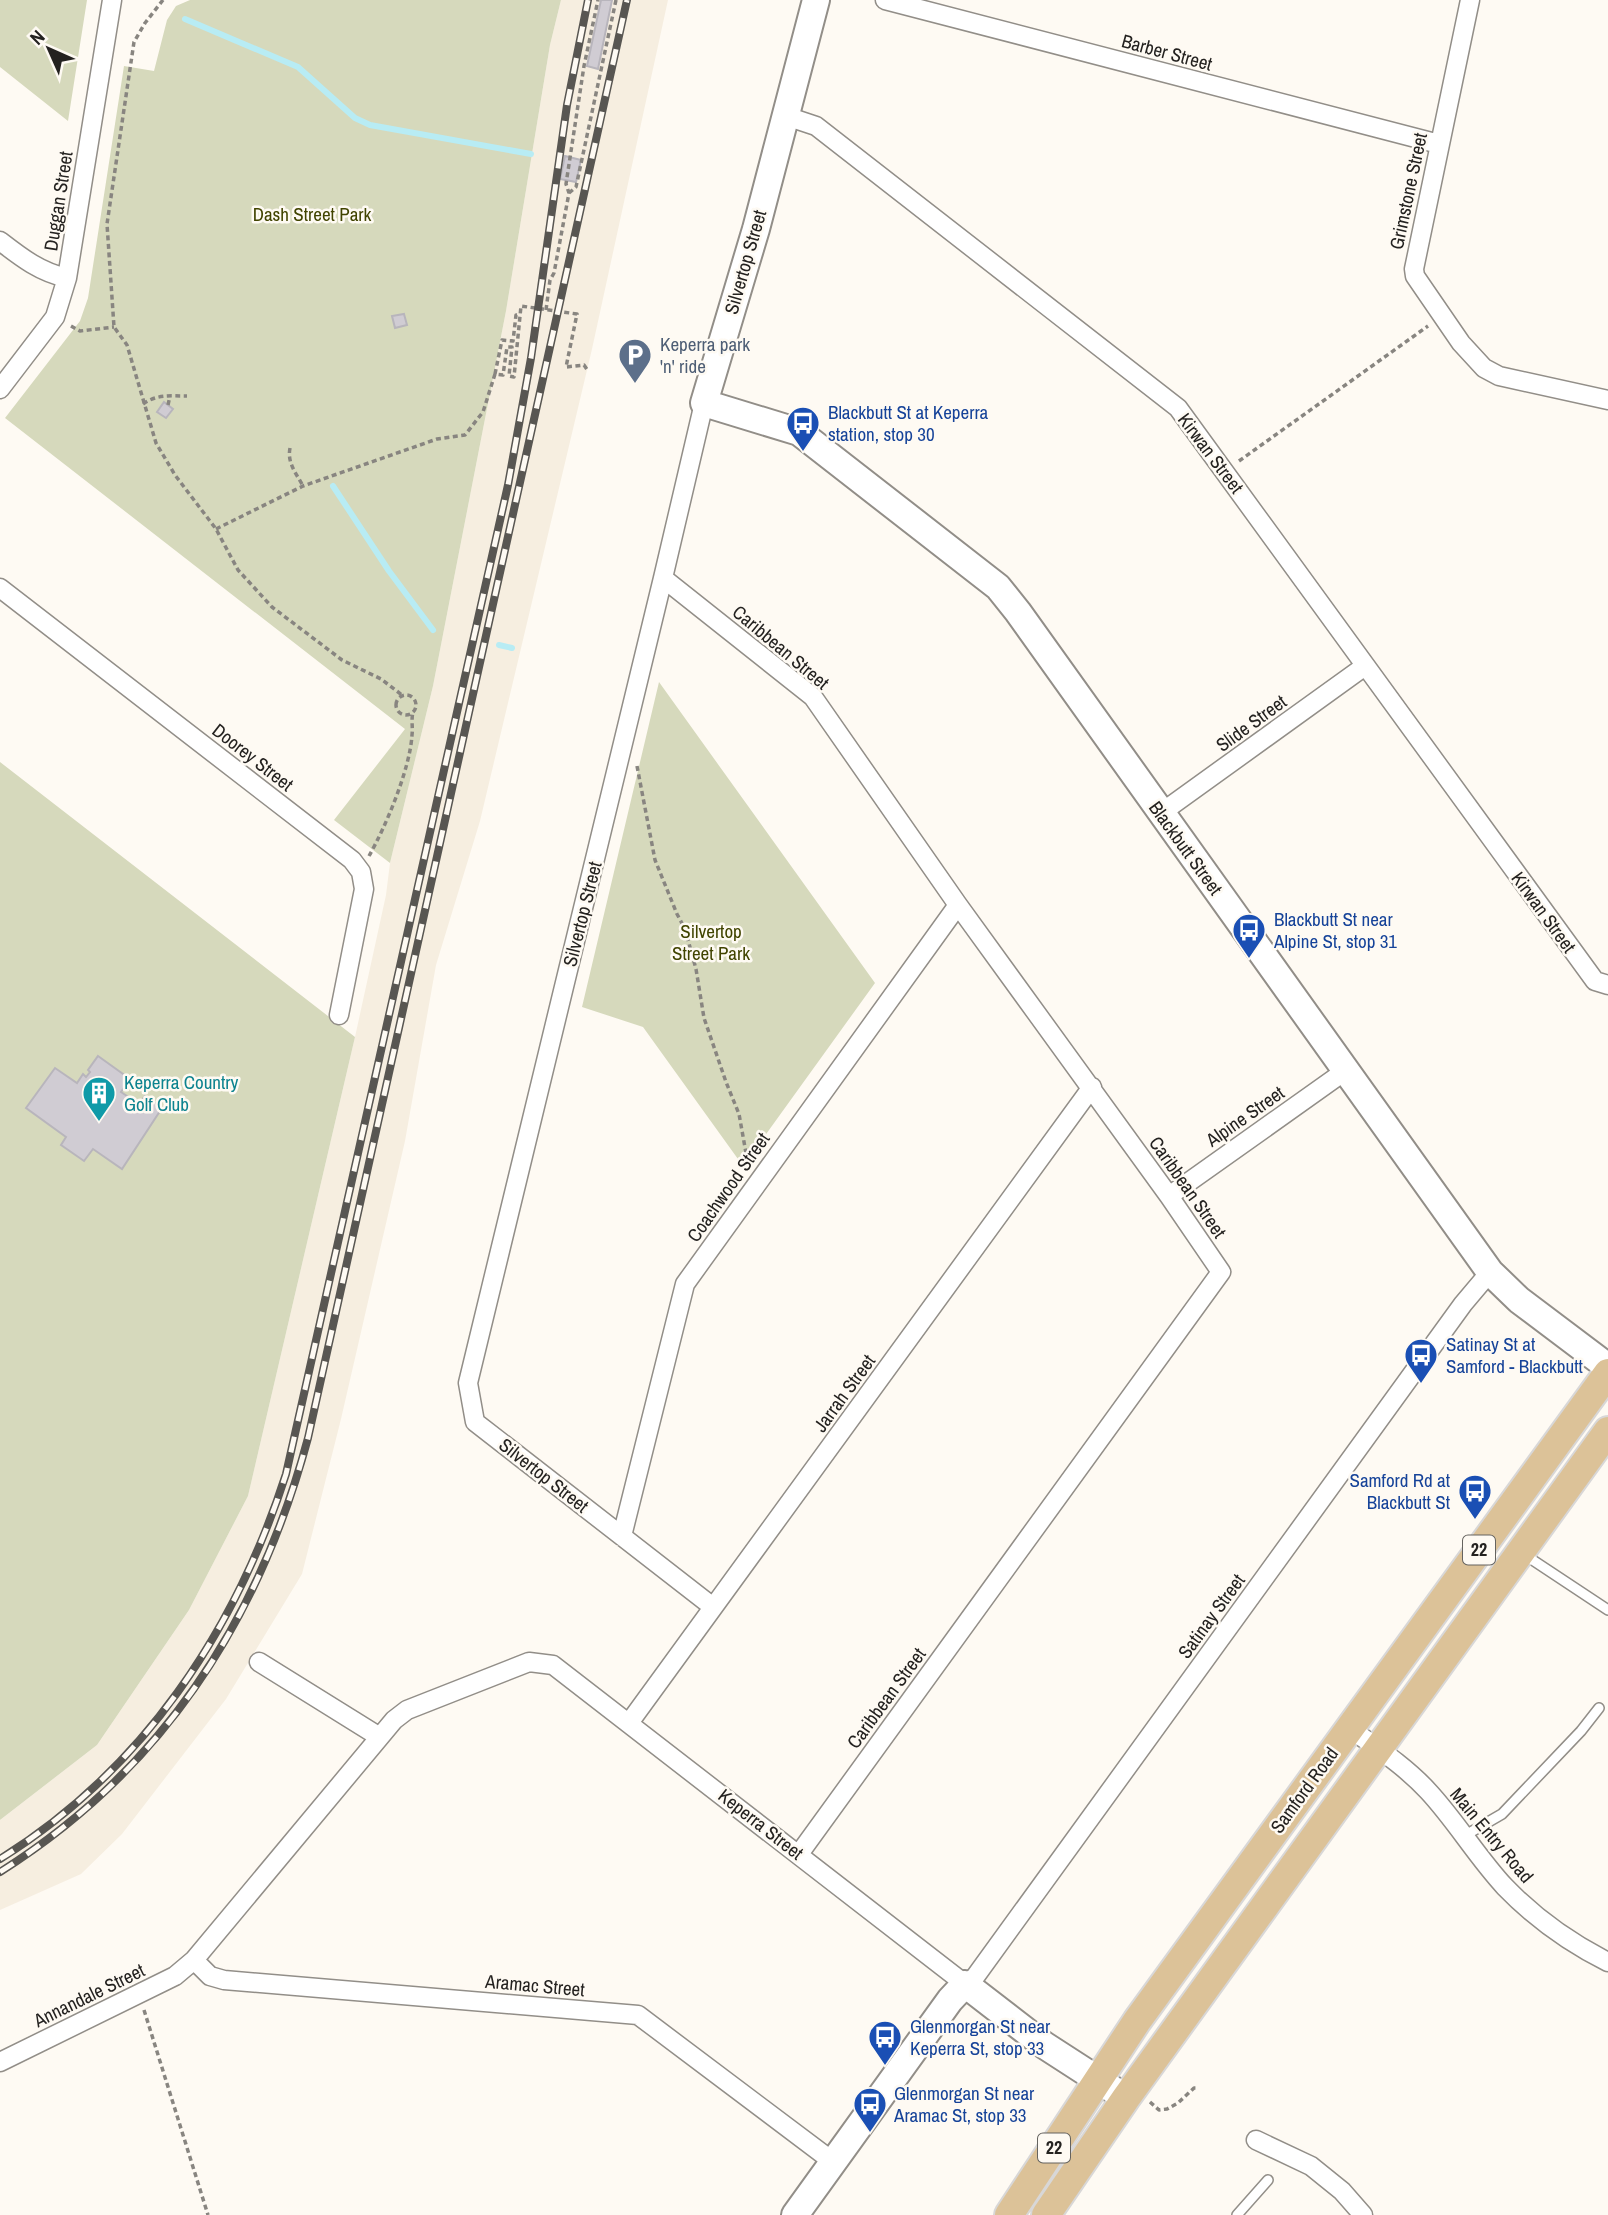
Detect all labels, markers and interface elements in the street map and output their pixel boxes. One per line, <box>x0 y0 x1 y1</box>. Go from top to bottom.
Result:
north arrow <box>14 14 84 84</box>
text: N <box>24 24 50 50</box>
street label: Barber Street <box>1119 27 1216 77</box>
street label: Grimstone Street <box>1383 130 1433 252</box>
street label: Duggan Street <box>37 149 79 253</box>
park label: Dash Street Park <box>253 201 372 227</box>
street label: Silvertop Street <box>718 206 772 317</box>
place label: Keperra park 'n' ride <box>660 331 750 379</box>
parking icon: Keperra park 'n' ride <box>616 336 654 385</box>
place label: Blackbutt St at Keperra station, stop 30 <box>828 399 989 447</box>
bus stop icon: Blackbutt St at Keperra station, stop 30 <box>784 404 822 453</box>
street label: Kirwan Street <box>1172 407 1250 499</box>
street label: Caribbean Street <box>727 599 835 696</box>
street label: Slide Street <box>1210 688 1292 757</box>
street label: Doorey Street <box>207 717 299 797</box>
street label: Blackbutt Street <box>1143 796 1229 901</box>
street label: Silvertop Street <box>556 858 608 969</box>
street label: Kirwan Street <box>1506 866 1583 958</box>
place label: Blackbutt St near Alpine St, stop 31 <box>1273 906 1397 954</box>
bus stop icon: Blackbutt St near Alpine St, stop 31 <box>1230 911 1268 960</box>
park label: Silvertop Street Park <box>672 918 750 966</box>
place label: Keperra Country Golf Club <box>124 1069 239 1117</box>
building icon: Keperra Country Golf Club <box>80 1074 118 1123</box>
street label: Alpine Street <box>1200 1079 1290 1153</box>
street label: Coachwood Street <box>681 1127 776 1247</box>
street label: Caribbean Street <box>1143 1131 1233 1244</box>
place label: Satinay St at Samford - Blackbutt <box>1446 1331 1583 1379</box>
bus stop icon: Satinay St at Samford - Blackbutt <box>1402 1336 1440 1385</box>
street label: Jarrah Street <box>807 1348 881 1437</box>
street label: Silvertop Street <box>494 1432 595 1519</box>
place label: Samford Rd at Blackbutt St <box>1350 1467 1451 1515</box>
bus stop icon: Samford Rd at Blackbutt St <box>1456 1472 1494 1521</box>
road number: 22 <box>1463 1535 1495 1564</box>
street label: Satinay Street <box>1171 1568 1251 1664</box>
street label: Caribbean Street <box>841 1642 932 1754</box>
street label: Samford Road <box>1264 1742 1344 1838</box>
street label: Main Entry Road <box>1444 1782 1540 1888</box>
street label: Keperra Street <box>713 1783 809 1866</box>
street label: Annandale Street <box>28 1957 149 2034</box>
street label: Aramac Street <box>483 1968 586 2002</box>
place label: Glenmorgan St near Keperra St, stop 33 <box>910 2013 1051 2061</box>
bus stop icon: Glenmorgan St near Keperra St, stop 33 <box>866 2018 904 2067</box>
place label: Glenmorgan St near Aramac St, stop 33 <box>893 2080 1035 2128</box>
bus stop icon: Glenmorgan St near Aramac St, stop 33 <box>851 2085 889 2134</box>
road number: 22 <box>1038 2134 1070 2162</box>

